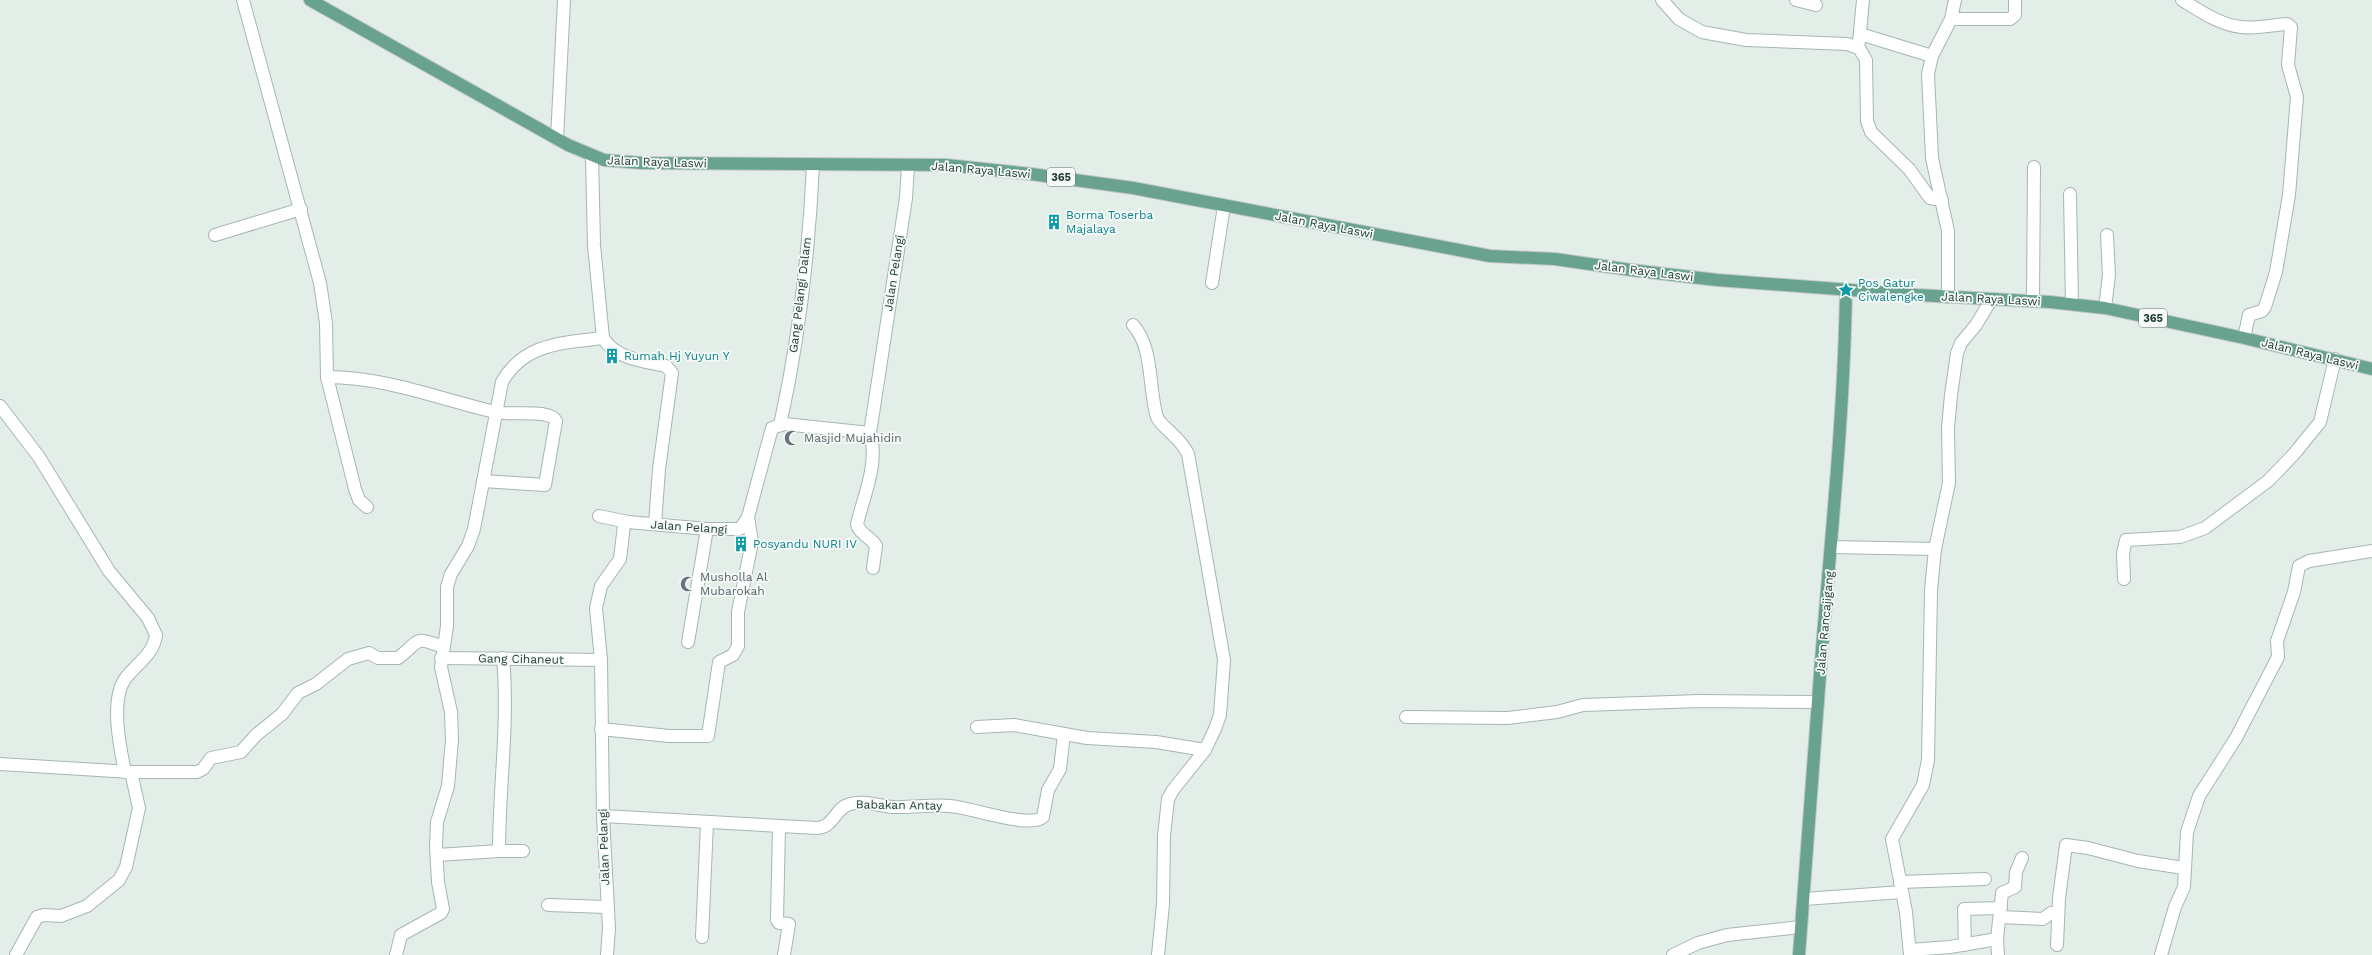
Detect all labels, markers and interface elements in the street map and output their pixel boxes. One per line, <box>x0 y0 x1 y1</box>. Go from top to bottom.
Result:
street label: Jalan Raya Laswi <box>607 153 707 171</box>
street label: Jalan Raya Laswi <box>931 159 1031 181</box>
road number: 365 <box>1047 168 1075 186</box>
place label: Borma Toserba Majalaya <box>1066 208 1153 236</box>
street label: Jalan Raya Laswi <box>1274 209 1374 241</box>
building icon: Borma Toserba Majalaya <box>1045 213 1063 231</box>
street label: Jalan Pelangi <box>881 234 907 312</box>
street label: Gang Pelangi Dalam <box>786 236 814 354</box>
street label: Jalan Raya Laswi <box>1594 258 1694 284</box>
place label: Pos Gatur Ciwalengke <box>1858 276 1924 304</box>
place icon: Pos Gatur Ciwalengke <box>1837 281 1855 299</box>
street label: Jalan Raya Laswi <box>1941 289 2041 309</box>
road number: 365 <box>2139 309 2167 327</box>
street label: Jalan Raya Laswi <box>2260 335 2360 373</box>
building icon: Rumah Hj Yuyun Y <box>603 347 621 365</box>
place label: Rumah Hj Yuyun Y <box>624 349 730 363</box>
mosque icon: Masjid Mujahidin <box>783 429 801 447</box>
place label: Masjid Mujahidin <box>804 431 902 445</box>
street label: Jalan Pelangi <box>650 517 728 537</box>
building icon: Posyandu NURI IV <box>732 535 750 553</box>
place label: Posyandu NURI IV <box>753 537 857 551</box>
place label: Musholla Al Mubarokah <box>700 570 768 598</box>
street label: Jalan Rancajigang <box>1813 570 1837 676</box>
mosque icon: Musholla Al Mubarokah <box>679 575 697 593</box>
street label: Gang Cihaneut <box>478 651 564 667</box>
street label: Babakan Antay <box>856 797 943 813</box>
street label: Jalan Pelangi <box>596 808 612 886</box>

